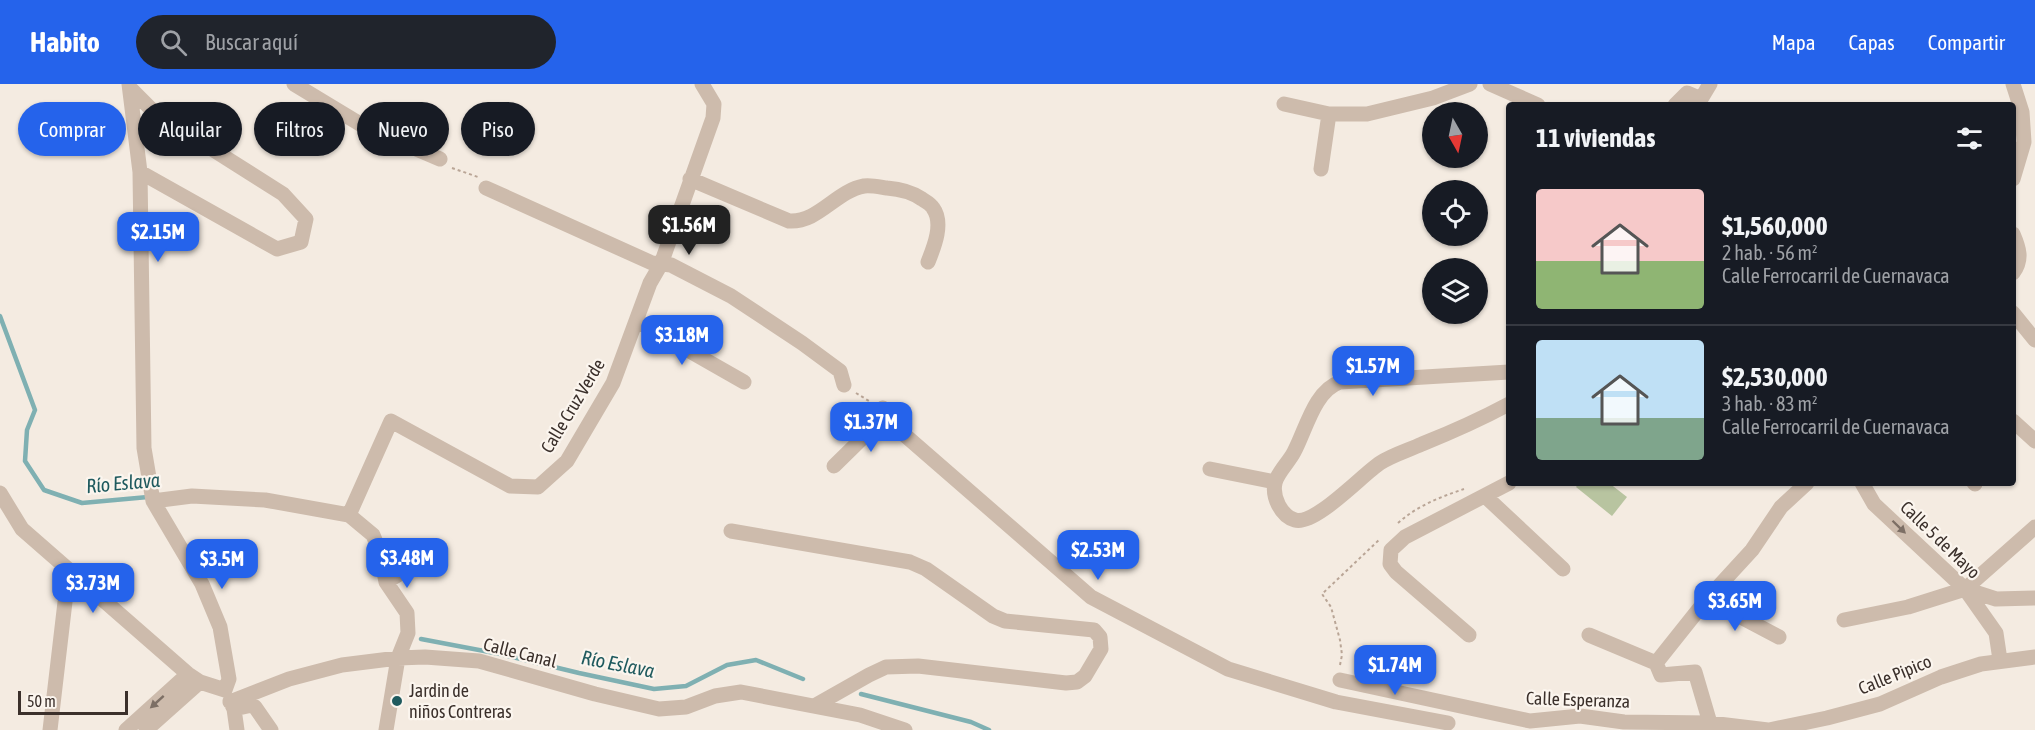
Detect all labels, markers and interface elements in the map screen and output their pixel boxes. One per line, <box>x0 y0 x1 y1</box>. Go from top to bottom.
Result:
search box <box>136 15 556 69</box>
text: Habito <box>30 26 100 58</box>
icon: search <box>157 26 190 59</box>
text: Buscar aquí <box>205 29 298 55</box>
text: Mapa <box>1772 30 1815 54</box>
text: Capas <box>1848 30 1895 54</box>
text: Compartir <box>1928 30 2005 54</box>
chip: Comprar <box>18 102 126 156</box>
chip: Alquilar <box>138 102 242 156</box>
chip: Filtros <box>254 102 345 156</box>
chip: Nuevo <box>357 102 449 156</box>
chip: Piso <box>461 102 535 156</box>
north arrow <box>1422 102 1488 168</box>
map controls <box>1422 102 1488 324</box>
icon: filters <box>1953 122 1986 155</box>
text: 11 viviendas <box>1536 123 1655 153</box>
button: locate <box>1422 180 1488 246</box>
pin: $1.56M <box>640 205 738 256</box>
text: $1,560,000 <box>1722 211 1828 241</box>
pin: $2.15M <box>109 212 207 263</box>
text: $1.56M <box>662 213 716 236</box>
icon: home <box>1584 213 1656 285</box>
text: $2.15M <box>131 220 185 243</box>
text: 2 hab. · 56 m² <box>1722 241 1817 264</box>
button: layers <box>1422 258 1488 324</box>
text: Calle Ferrocarril de Cuernavaca <box>1722 264 1950 287</box>
pin: $3.18M <box>633 315 731 366</box>
text: $3.18M <box>655 323 709 346</box>
pin: $1.57M <box>1324 346 1422 397</box>
text: $1.57M <box>1346 354 1400 377</box>
street label: Calle Cruz Verde <box>536 355 609 457</box>
text: $2,530,000 <box>1722 362 1828 392</box>
icon: home <box>1584 364 1656 436</box>
text: 3 hab. · 83 m² <box>1722 392 1817 415</box>
pin: $1.37M <box>822 402 920 453</box>
text: $1.37M <box>844 410 898 433</box>
text: Calle Ferrocarril de Cuernavaca <box>1722 415 1950 438</box>
water label: Río Eslava <box>85 468 161 497</box>
street label: Calle 5 de Mayo <box>1896 496 1985 583</box>
one-way arrow <box>1892 520 1906 534</box>
pin: $2.53M <box>1049 530 1147 581</box>
pin: $3.48M <box>358 538 456 589</box>
text: $2.53M <box>1071 538 1125 561</box>
pin: $3.5M <box>180 539 264 590</box>
text: $3.48M <box>380 546 434 569</box>
text: $3.5M <box>200 547 244 570</box>
pin: $3.73M <box>44 563 142 614</box>
text: $3.73M <box>66 571 120 594</box>
pin: $3.65M <box>1686 581 1784 632</box>
text: $3.65M <box>1708 589 1762 612</box>
street label: Calle Canal <box>481 633 559 672</box>
water label: Río Eslava <box>580 645 657 682</box>
pin: $1.74M <box>1346 645 1444 696</box>
street label: Calle Pipico <box>1855 650 1934 699</box>
text: $1.74M <box>1368 653 1422 676</box>
place label: Jardin de niños Contreras <box>409 680 512 722</box>
street label: Calle Esperanza <box>1526 687 1630 712</box>
scale bar <box>18 688 128 716</box>
text: 50 m <box>27 692 56 710</box>
marker: Jardin de niños Contreras <box>390 694 404 708</box>
one-way arrow <box>150 695 165 708</box>

